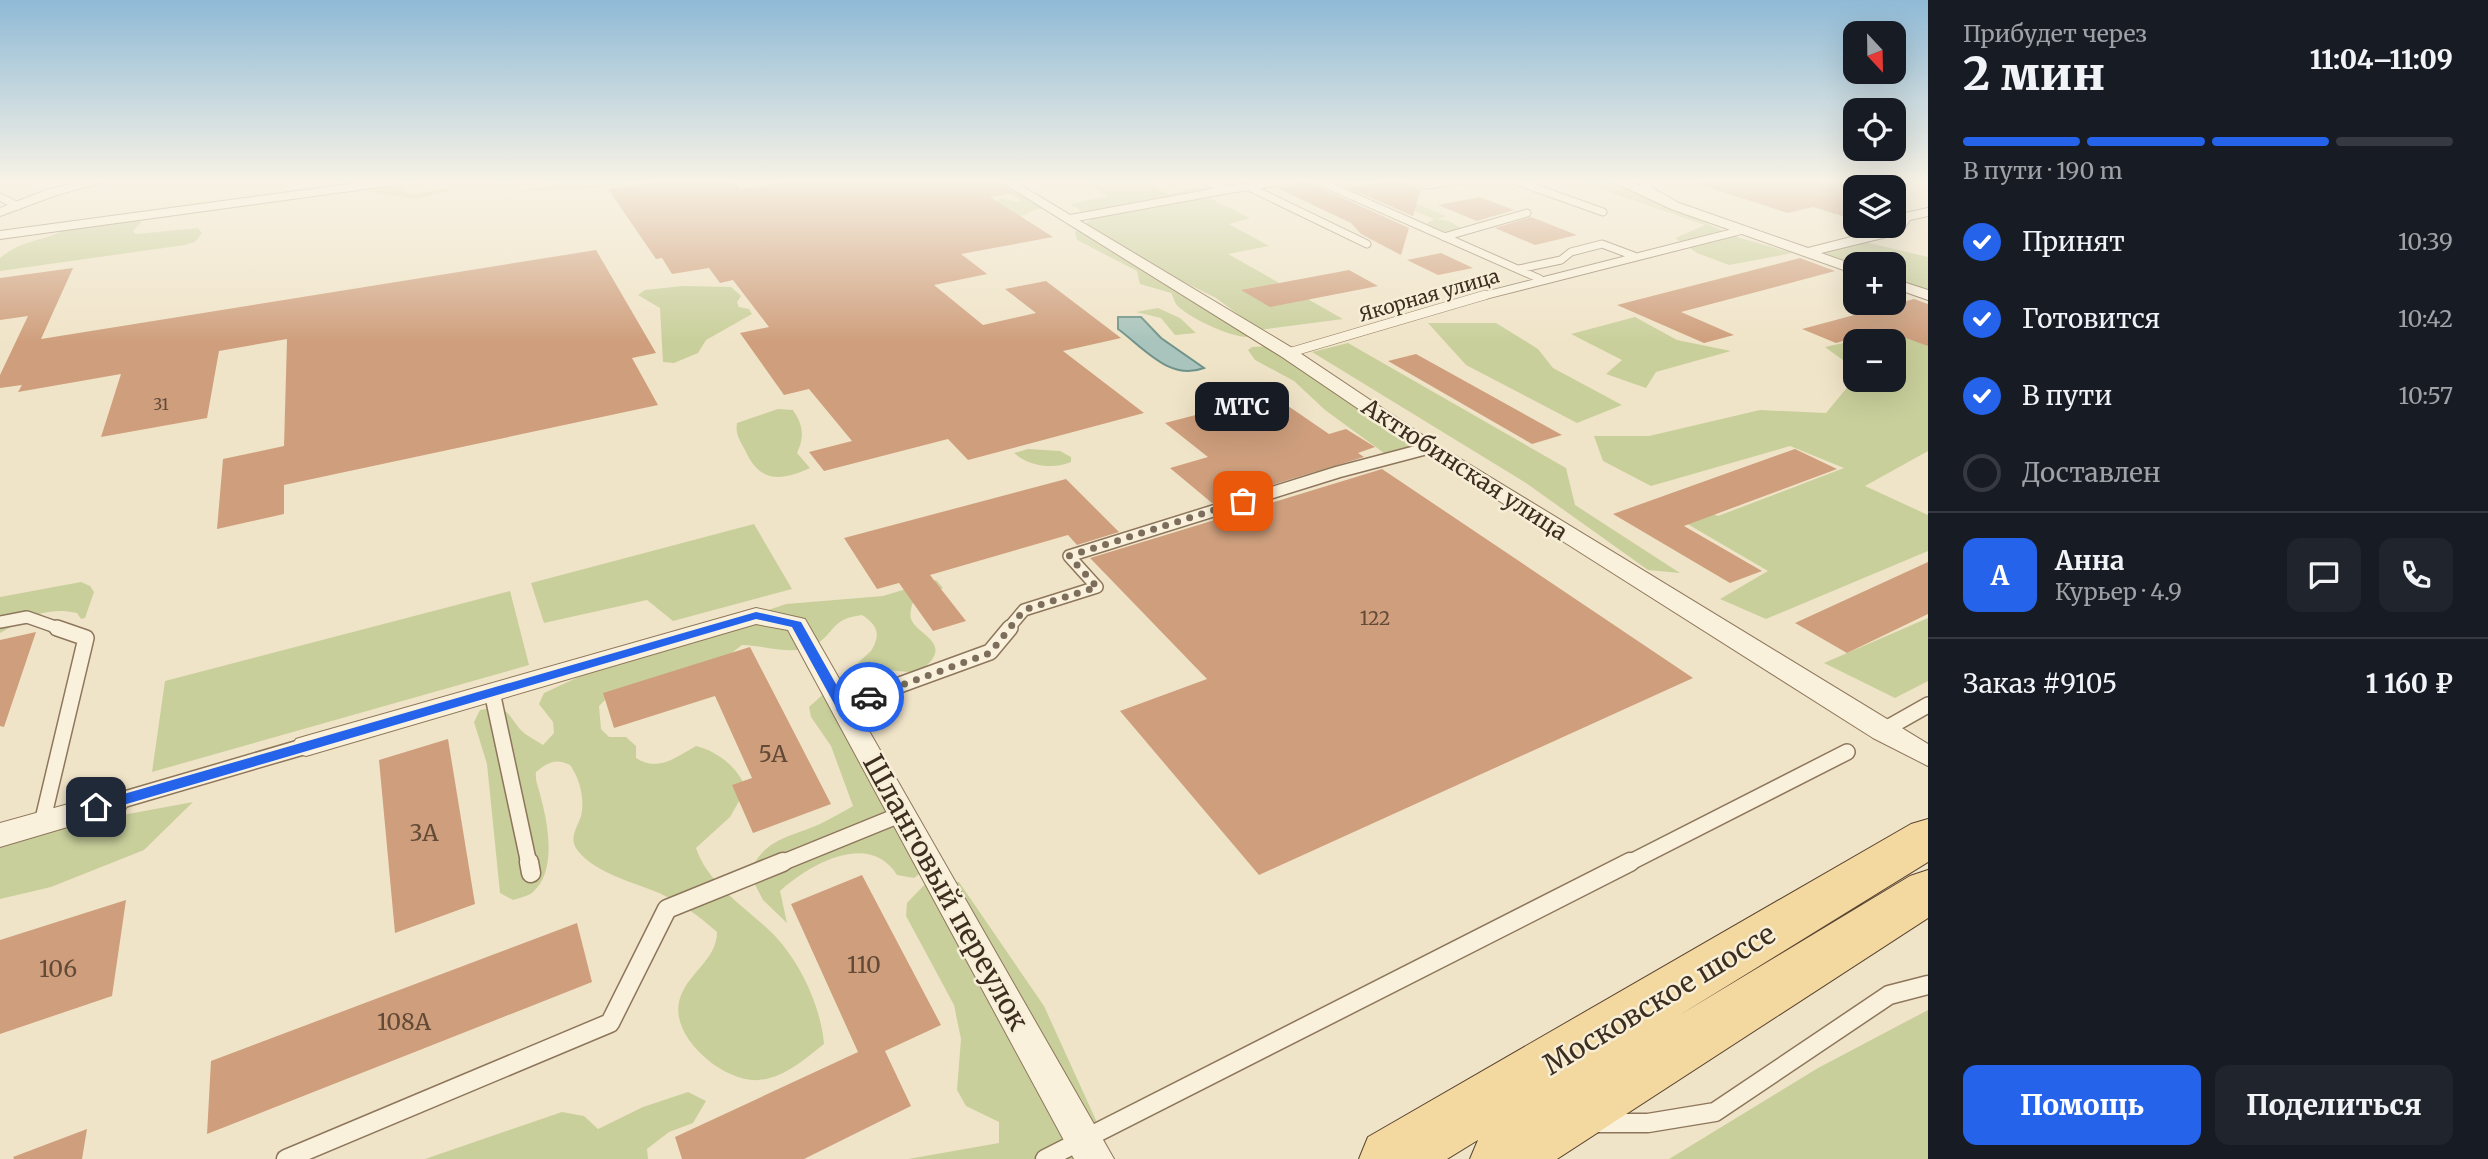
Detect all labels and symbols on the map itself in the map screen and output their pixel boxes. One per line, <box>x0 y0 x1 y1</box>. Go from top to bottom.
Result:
north arrow <box>1843 21 1906 84</box>
street label: Якорная улица <box>1356 263 1502 327</box>
callout: МТС <box>1196 382 1290 431</box>
street label: Актюбинская улица <box>1356 391 1573 546</box>
house number: 31 <box>153 394 169 414</box>
pin <box>1213 471 1273 531</box>
house number: 122 <box>1360 606 1390 630</box>
courier <box>834 662 904 732</box>
house number: 5А <box>759 739 788 768</box>
street label: Шланговый переулок <box>855 748 1037 1037</box>
pin <box>66 777 126 837</box>
house number: 3А <box>410 818 439 847</box>
street label: Московское шоссе <box>1536 915 1782 1083</box>
house number: 110 <box>847 950 881 979</box>
house number: 106 <box>39 954 77 983</box>
house number: 108А <box>377 1007 432 1036</box>

